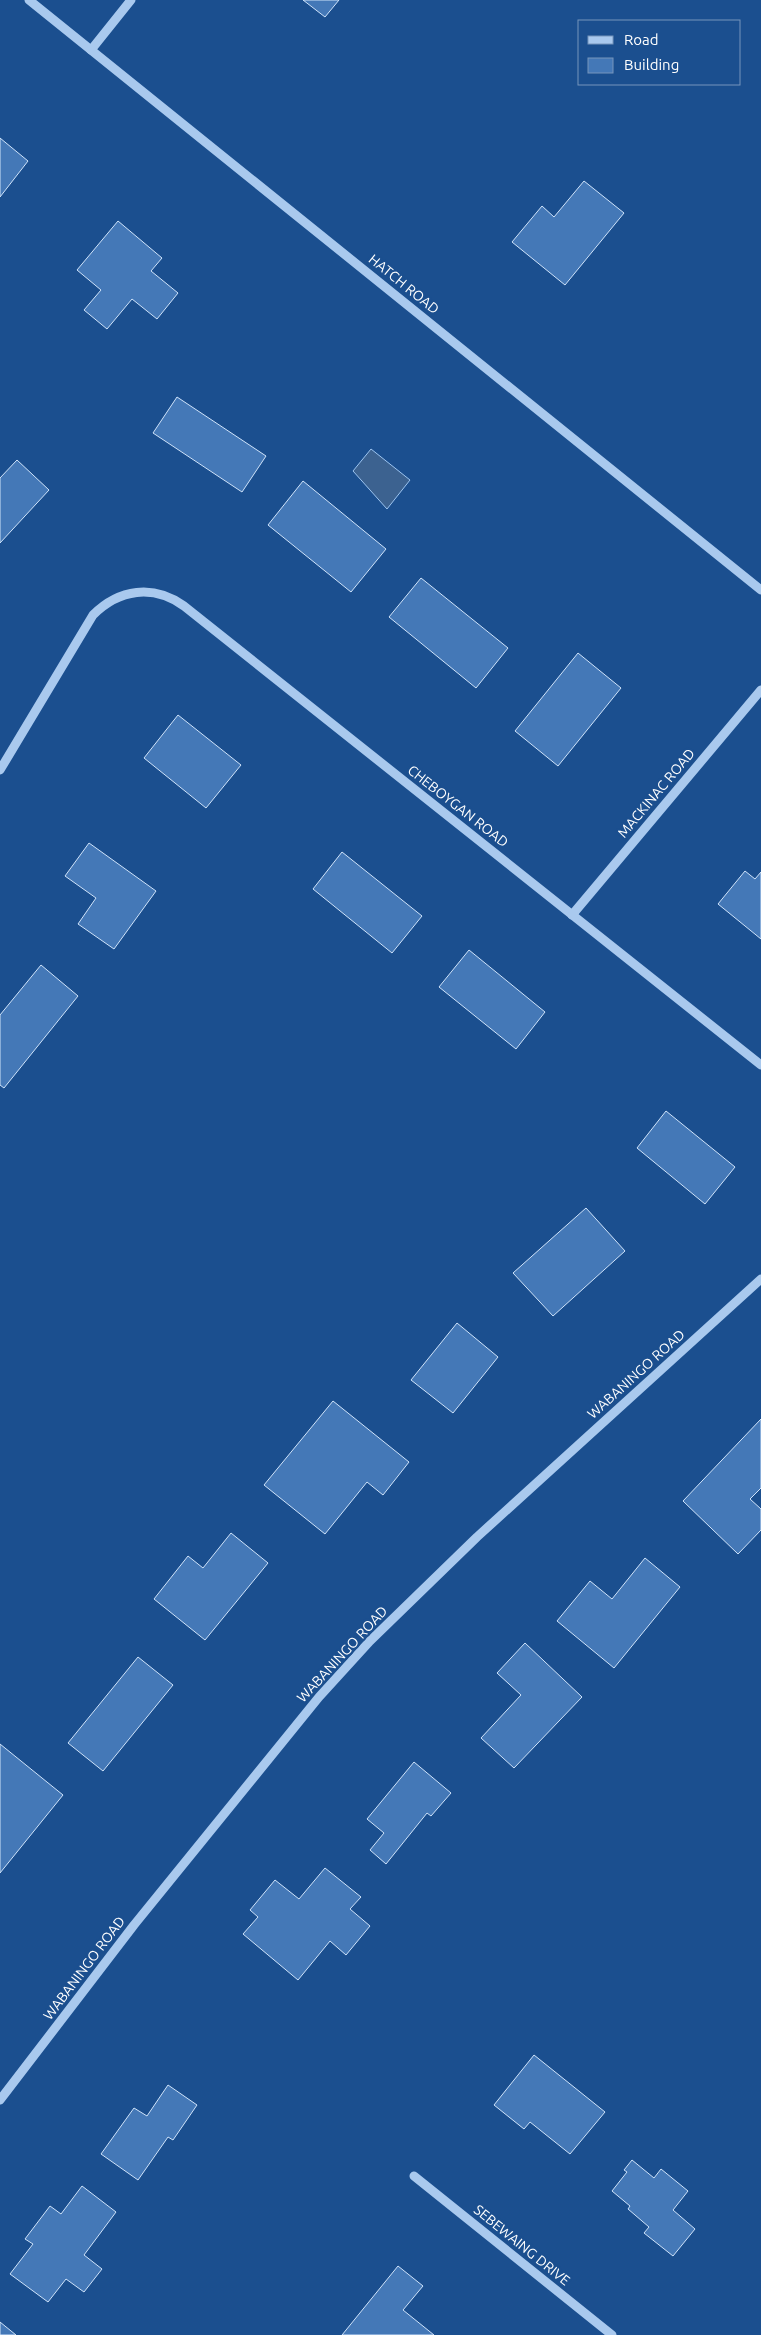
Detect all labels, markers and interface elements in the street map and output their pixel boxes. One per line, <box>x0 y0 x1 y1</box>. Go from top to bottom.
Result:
legend <box>578 20 741 85</box>
text: Road <box>624 31 659 48</box>
text: Building <box>624 56 679 73</box>
street label: HATCH ROAD <box>366 251 442 317</box>
street label: MACKINAC ROAD <box>614 745 698 841</box>
street label: CHEBOYGAN ROAD <box>405 762 512 850</box>
street label: WABANINGO ROAD <box>584 1326 688 1422</box>
street label: WABANINGO ROAD <box>293 1603 391 1705</box>
street label: WABANINGO ROAD <box>40 1913 128 2023</box>
street label: SEBEWAING DRIVE <box>471 2201 573 2289</box>

